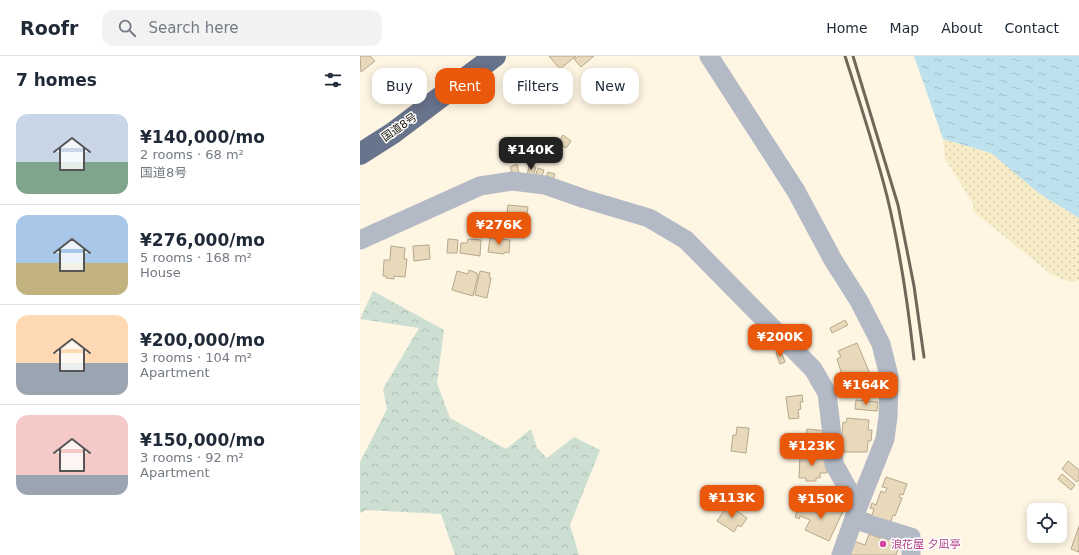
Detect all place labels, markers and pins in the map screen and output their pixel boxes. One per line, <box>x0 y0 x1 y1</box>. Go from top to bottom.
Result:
pin: ¥140K <box>503 137 559 171</box>
pin: ¥276K <box>471 212 527 246</box>
pin: ¥200K <box>752 324 808 358</box>
pin: ¥164K <box>838 372 894 406</box>
pin: ¥123K <box>784 433 840 467</box>
pin: ¥113K <box>704 485 760 519</box>
pin: ¥150K <box>793 486 849 520</box>
place label: 浪花屋 夕凪亭 <box>891 538 961 551</box>
marker: 浪花屋 夕凪亭 <box>878 539 888 549</box>

